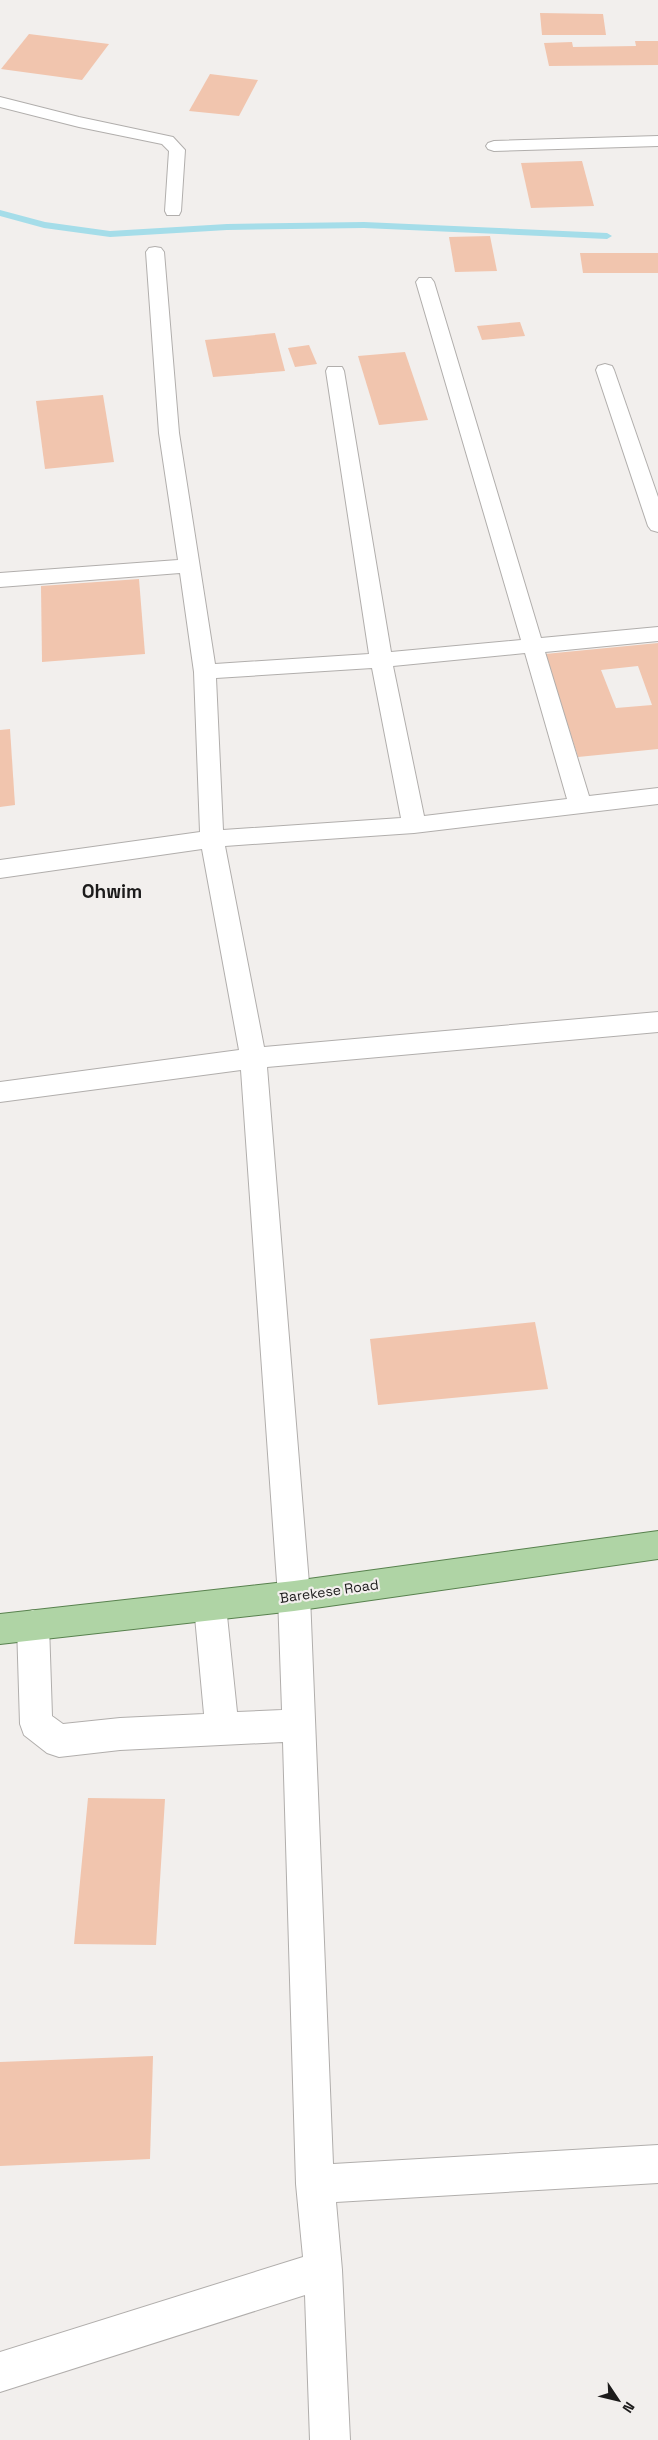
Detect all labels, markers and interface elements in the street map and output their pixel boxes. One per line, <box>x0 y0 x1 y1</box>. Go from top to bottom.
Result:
district label: Ohwim <box>82 879 142 904</box>
street label: Barekese Road <box>278 1575 380 1607</box>
north arrow <box>593 2375 643 2425</box>
text: N <box>619 2398 639 2416</box>

